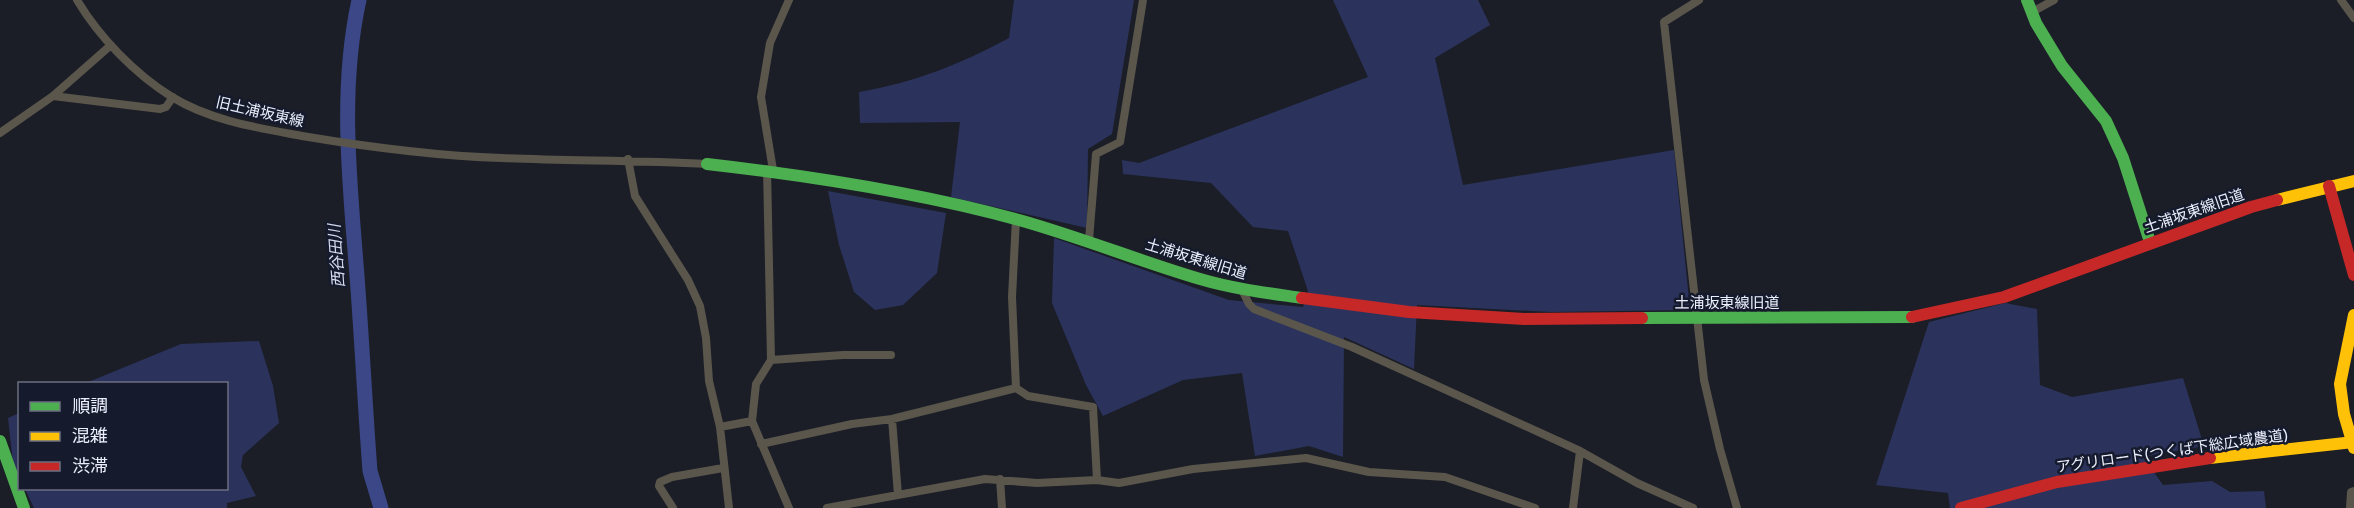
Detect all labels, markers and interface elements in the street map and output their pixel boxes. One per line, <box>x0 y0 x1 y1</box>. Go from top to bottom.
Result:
street label: 旧土浦坂東線 <box>214 93 306 131</box>
street label: 土浦坂東線旧道 <box>2141 185 2247 237</box>
water label: 西谷田川 <box>325 221 349 289</box>
street label: 土浦坂東線旧道 <box>1143 235 1249 283</box>
street label: 土浦坂東線旧道 <box>1674 294 1780 312</box>
legend <box>18 382 228 490</box>
text: 順調 <box>72 395 108 417</box>
text: 混雑 <box>72 425 108 447</box>
street label: アグリロード(つくば下総広域農道) <box>2055 426 2289 476</box>
text: 渋滞 <box>72 455 108 477</box>

